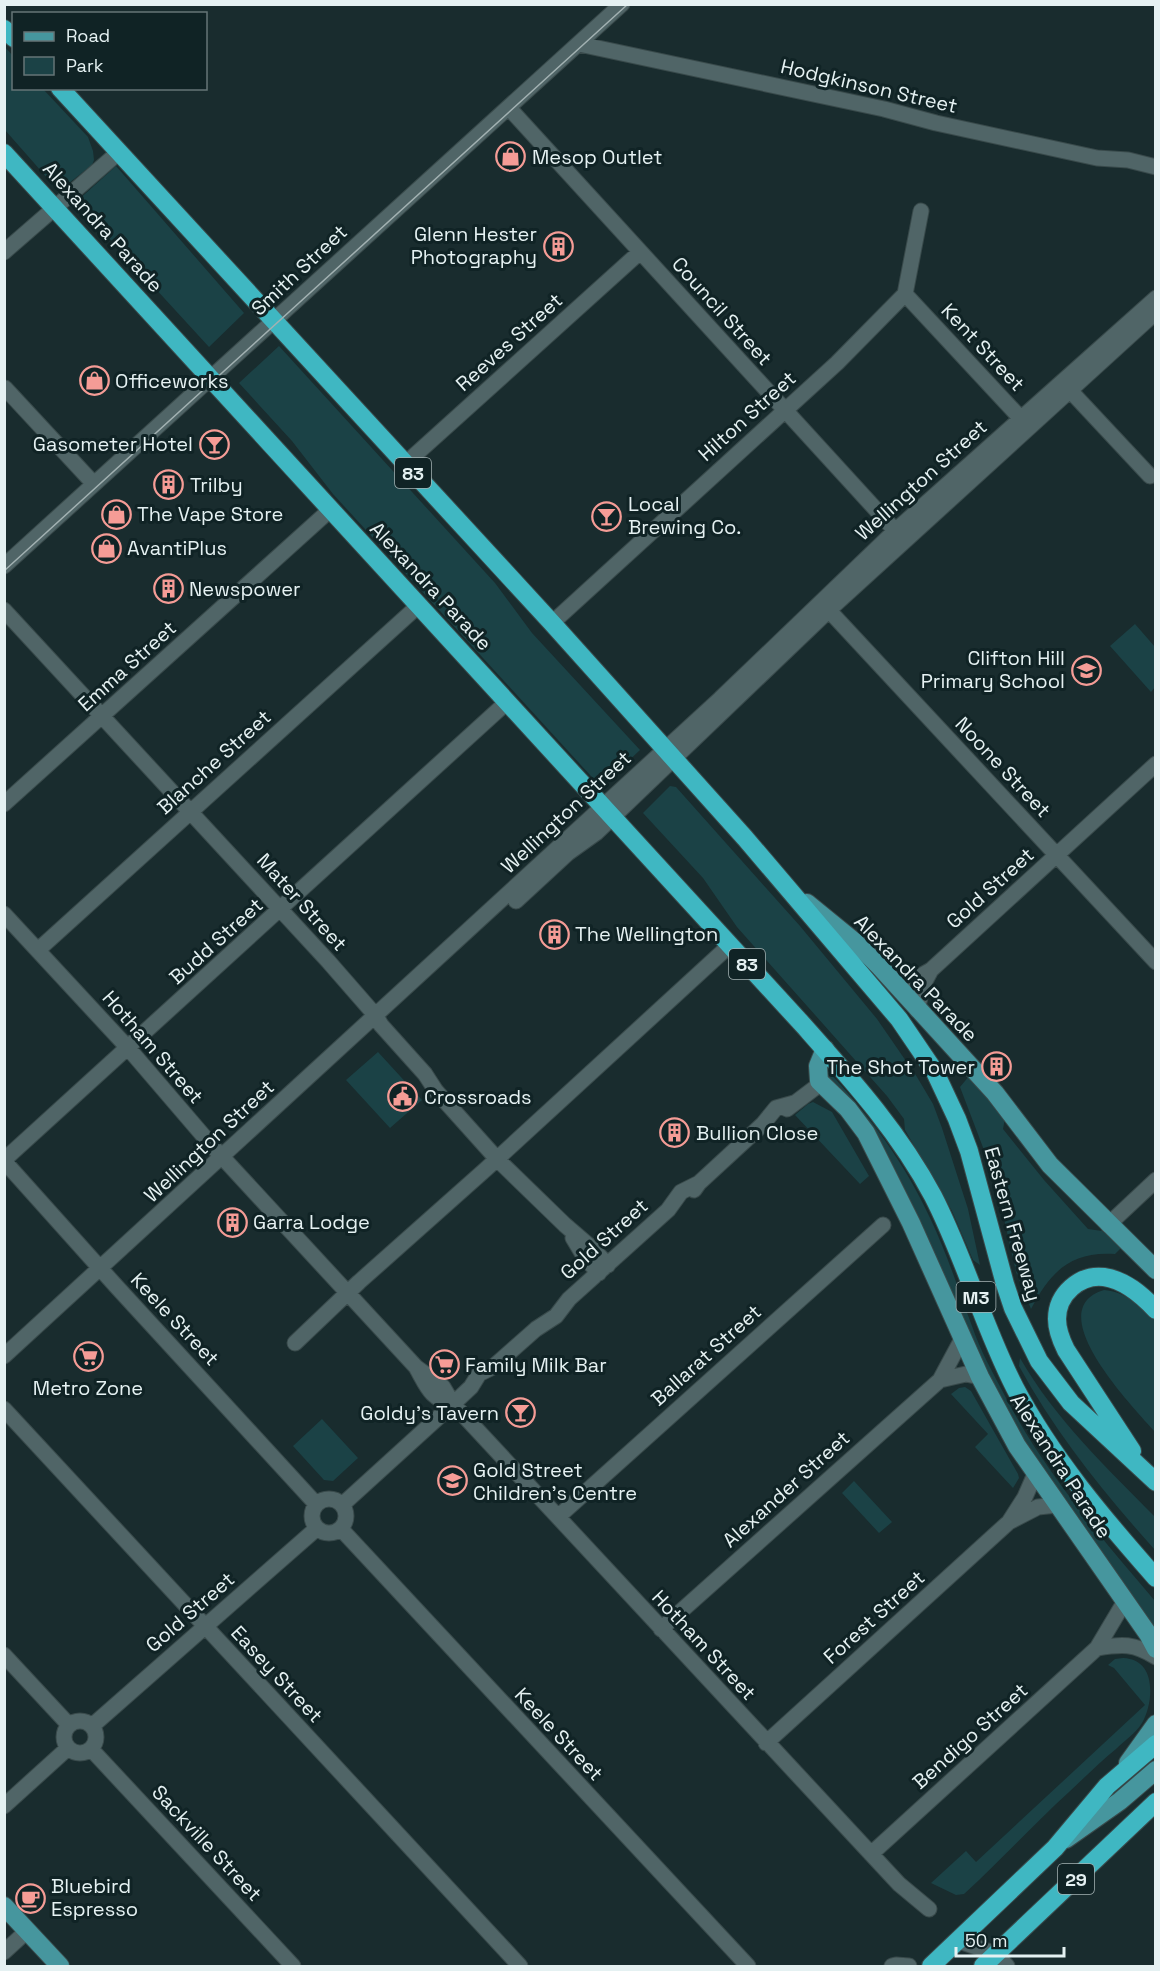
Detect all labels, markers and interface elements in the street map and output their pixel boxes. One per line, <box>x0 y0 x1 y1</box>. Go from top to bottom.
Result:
legend <box>12 12 207 90</box>
text: Road <box>66 24 110 47</box>
street label: Hodgkinson Street <box>778 53 960 119</box>
text: Park <box>66 54 104 77</box>
shop icon: Mesop Outlet <box>495 141 527 173</box>
place label: Mesop Outlet <box>532 144 662 170</box>
street label: Alexandra Parade <box>37 156 169 298</box>
street label: Smith Street <box>245 219 353 321</box>
place label: Glenn Hester Photography <box>411 221 537 270</box>
building icon: Glenn Hester Photography <box>542 230 574 262</box>
street label: Council Street <box>666 251 778 371</box>
street label: Reeves Street <box>450 287 568 397</box>
street label: Kent Street <box>936 298 1030 396</box>
shop icon: Officeworks <box>78 365 110 397</box>
street label: Hilton Street <box>693 365 801 467</box>
place label: Officeworks <box>115 368 228 394</box>
street label: Wellington Street <box>850 414 992 546</box>
bar icon: Gasometer Hotel <box>198 428 230 460</box>
place label: Gasometer Hotel <box>33 431 193 457</box>
road number: 83 <box>395 458 431 488</box>
building icon: Trilby <box>153 469 185 501</box>
place label: Trilby <box>190 472 243 498</box>
place label: Local Brewing Co. <box>628 491 741 540</box>
shop icon: The Vape Store <box>100 498 132 530</box>
bar icon: Local Brewing Co. <box>591 500 623 532</box>
place label: The Vape Store <box>137 501 283 527</box>
street label: Alexandra Parade <box>364 516 498 656</box>
shop icon: AvantiPlus <box>90 532 122 564</box>
place label: AvantiPlus <box>127 535 227 561</box>
building icon: Newspower <box>152 573 184 605</box>
place label: Newspower <box>189 576 301 602</box>
street label: Emma Street <box>72 615 182 717</box>
place label: Clifton Hill Primary School <box>921 645 1065 694</box>
school or university icon: Clifton Hill Primary School <box>1070 654 1102 686</box>
street label: Blanche Street <box>152 704 276 820</box>
street label: Noone Street <box>950 711 1056 823</box>
street label: Wellington Street <box>495 745 637 879</box>
street label: Gold Street <box>941 842 1039 934</box>
street label: Mater Street <box>251 848 353 956</box>
street label: Budd Street <box>164 892 268 990</box>
street label: Alexandra Parade <box>849 909 983 1047</box>
building icon: The Wellington <box>538 918 570 950</box>
place label: The Wellington <box>575 921 718 947</box>
road number: 83 <box>729 949 765 979</box>
street label: Hotham Street <box>97 985 209 1109</box>
building icon: The Shot Tower <box>980 1051 1012 1083</box>
place label: The Shot Tower <box>827 1054 975 1080</box>
street label: Wellington Street <box>138 1074 280 1208</box>
public building icon: Crossroads <box>387 1081 419 1113</box>
place label: Crossroads <box>424 1084 532 1110</box>
building icon: Bullion Close <box>659 1117 691 1149</box>
place label: Bullion Close <box>696 1120 818 1146</box>
street label: Eastern Freeway <box>979 1144 1047 1304</box>
street label: Gold Street <box>555 1193 653 1285</box>
building icon: Garra Lodge <box>216 1206 248 1238</box>
place label: Garra Lodge <box>253 1209 370 1235</box>
street label: Keele Street <box>125 1267 225 1371</box>
road number: M3 <box>956 1282 996 1312</box>
street label: Ballarat Street <box>645 1299 767 1411</box>
supermarket icon: Metro Zone <box>72 1341 104 1373</box>
supermarket icon: Family Milk Bar <box>428 1349 460 1381</box>
place label: Family Milk Bar <box>465 1352 607 1378</box>
place label: Metro Zone <box>33 1375 143 1401</box>
street label: Alexandra Parade <box>1005 1389 1117 1543</box>
bar icon: Goldy's Tavern <box>504 1397 536 1429</box>
place label: Goldy's Tavern <box>360 1400 499 1426</box>
street label: Alexander Street <box>717 1425 855 1553</box>
place label: Gold Street Children's Centre <box>473 1457 637 1506</box>
school or university icon: Gold Street Children's Centre <box>436 1465 468 1497</box>
street label: Forest Street <box>818 1565 930 1669</box>
street label: Gold Street <box>140 1566 240 1658</box>
street label: Hotham Street <box>646 1584 762 1706</box>
street label: Easey Street <box>225 1620 329 1728</box>
street label: Bendigo Street <box>907 1677 1033 1795</box>
street label: Keele Street <box>509 1682 609 1786</box>
street label: Sackville Street <box>146 1779 268 1907</box>
road number: 29 <box>1058 1864 1094 1894</box>
place label: Bluebird Espresso <box>51 1873 138 1922</box>
cafe icon: Bluebird Espresso <box>14 1882 46 1914</box>
scale bar <box>956 1920 1064 1958</box>
text: 50 m <box>965 1929 1007 1952</box>

